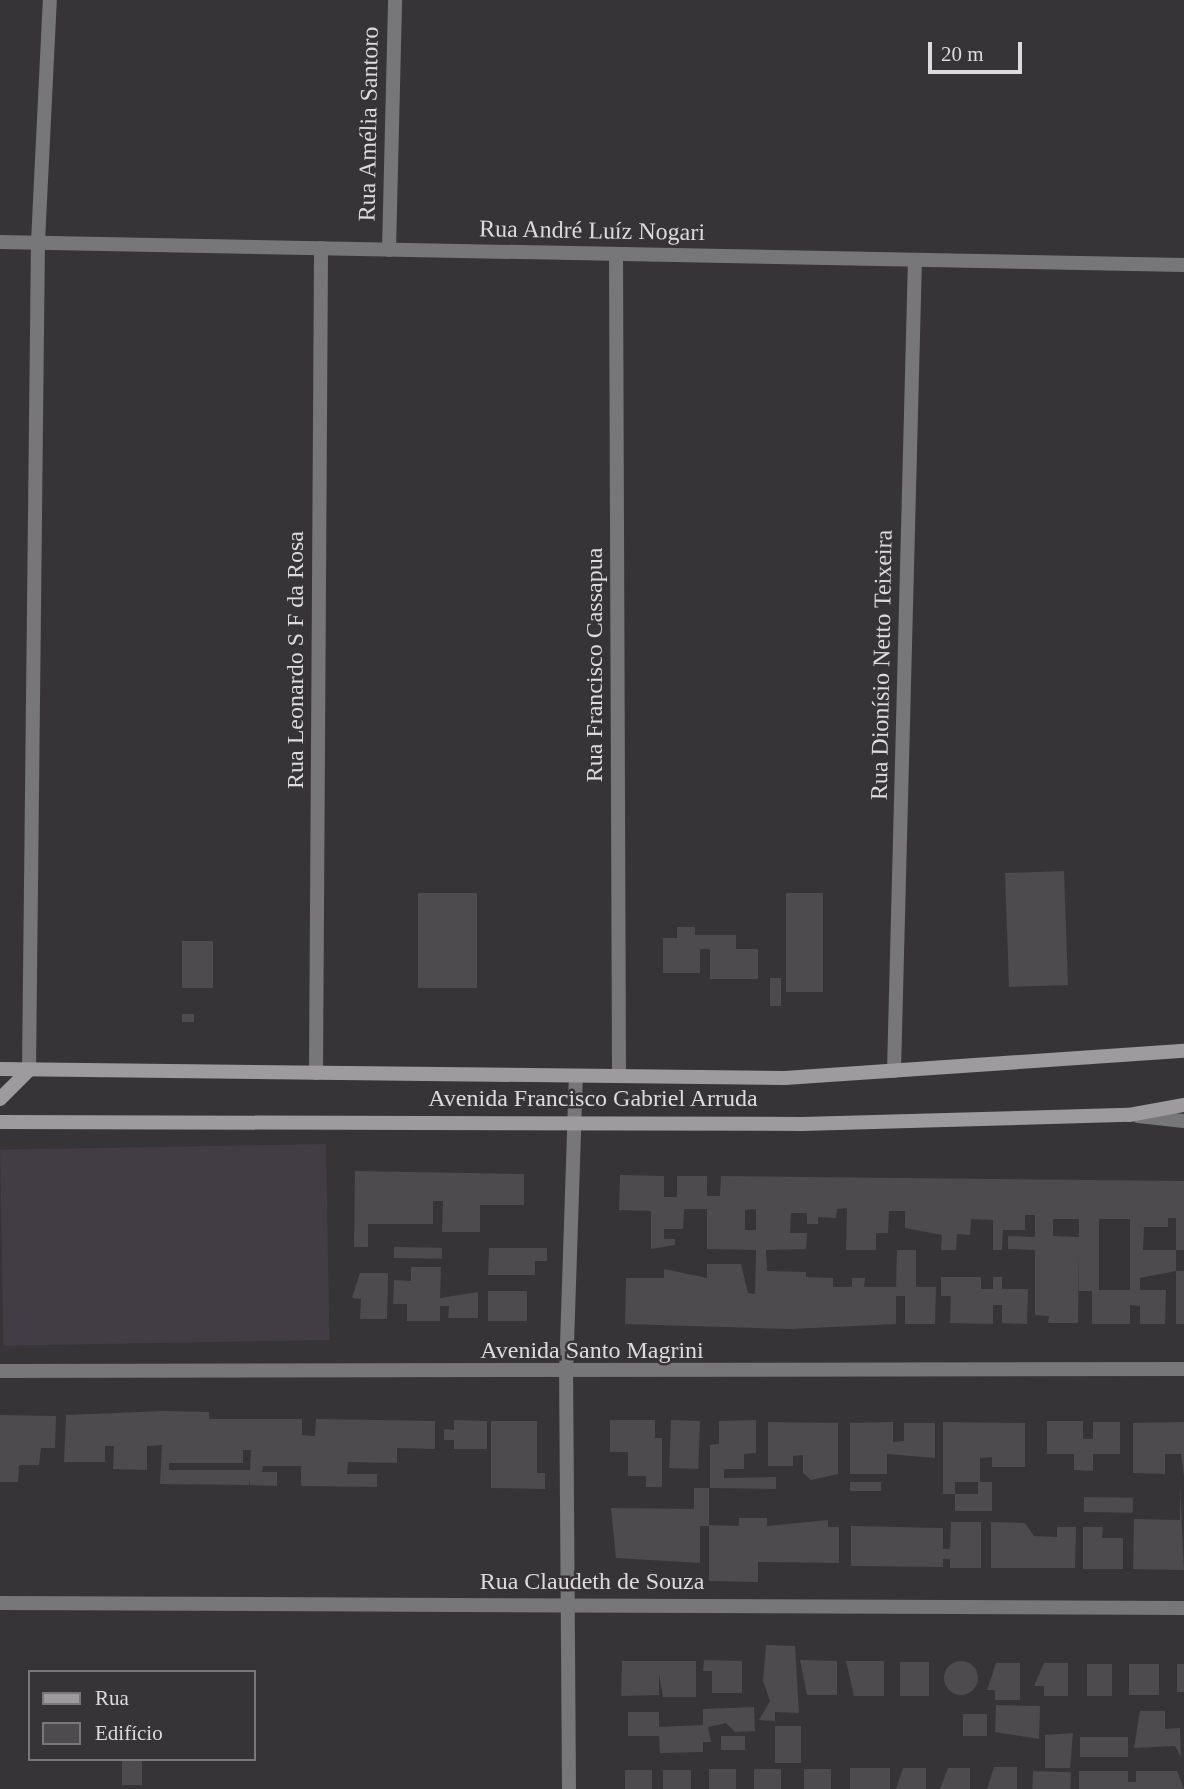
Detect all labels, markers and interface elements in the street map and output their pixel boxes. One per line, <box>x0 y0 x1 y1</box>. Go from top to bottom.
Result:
street label: Rua Amélia Santoro <box>353 26 385 222</box>
scale bar <box>932 28 1026 72</box>
text: 20 m <box>941 42 984 66</box>
street label: Rua André Luíz Nogari <box>478 215 706 247</box>
street label: Rua Dionísio Netto Teixeira <box>865 529 899 801</box>
street label: Rua Leonardo S F da Rosa <box>282 531 310 789</box>
street label: Rua Francisco Cassapua <box>581 548 609 782</box>
street label: Avenida Francisco Gabriel Arruda <box>428 1085 758 1113</box>
street label: Avenida Santo Magrini <box>480 1337 704 1365</box>
street label: Rua Claudeth de Souza <box>480 1568 704 1596</box>
legend <box>28 1670 256 1761</box>
text: Rua <box>95 1686 129 1710</box>
text: Edifício <box>95 1721 163 1745</box>

